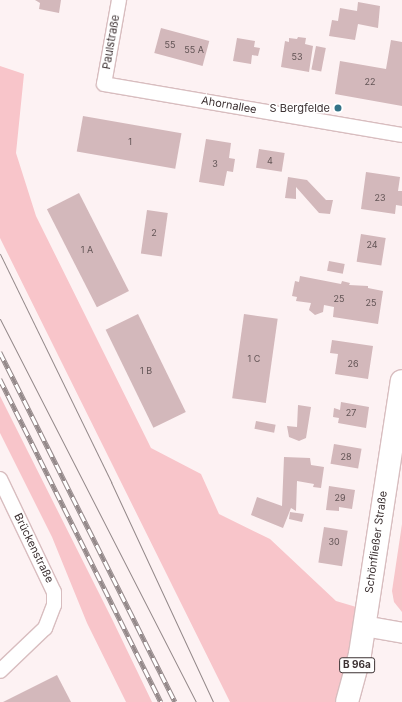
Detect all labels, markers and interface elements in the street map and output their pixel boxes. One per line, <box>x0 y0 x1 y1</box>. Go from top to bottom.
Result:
street label: Paulstraße <box>100 14 122 70</box>
house number: 55 <box>165 40 175 50</box>
house number: 55 A <box>184 45 204 55</box>
house number: 53 <box>291 52 303 62</box>
house number: 22 <box>365 77 375 87</box>
street label: Ahornallee <box>200 94 258 116</box>
place label: S Bergfelde <box>270 101 330 115</box>
marker: S Bergfelde <box>333 103 343 113</box>
house number: 1 <box>128 137 132 147</box>
house number: 4 <box>267 156 273 166</box>
house number: 3 <box>212 159 218 169</box>
house number: 23 <box>374 193 386 203</box>
house number: 2 <box>151 228 157 238</box>
house number: 24 <box>366 240 378 250</box>
house number: 1 A <box>81 245 93 255</box>
house number: 25 <box>334 294 344 304</box>
house number: 25 <box>366 298 376 308</box>
house number: 1 C <box>248 354 260 364</box>
house number: 26 <box>347 359 359 369</box>
house number: 1 B <box>140 366 152 376</box>
house number: 27 <box>346 408 356 418</box>
house number: 28 <box>340 452 352 462</box>
street label: Schönfließer Straße <box>362 490 390 594</box>
house number: 29 <box>334 493 346 503</box>
street label: Brückenstraße <box>11 511 57 585</box>
house number: 30 <box>328 537 340 547</box>
road number: B 96a <box>339 657 375 673</box>

